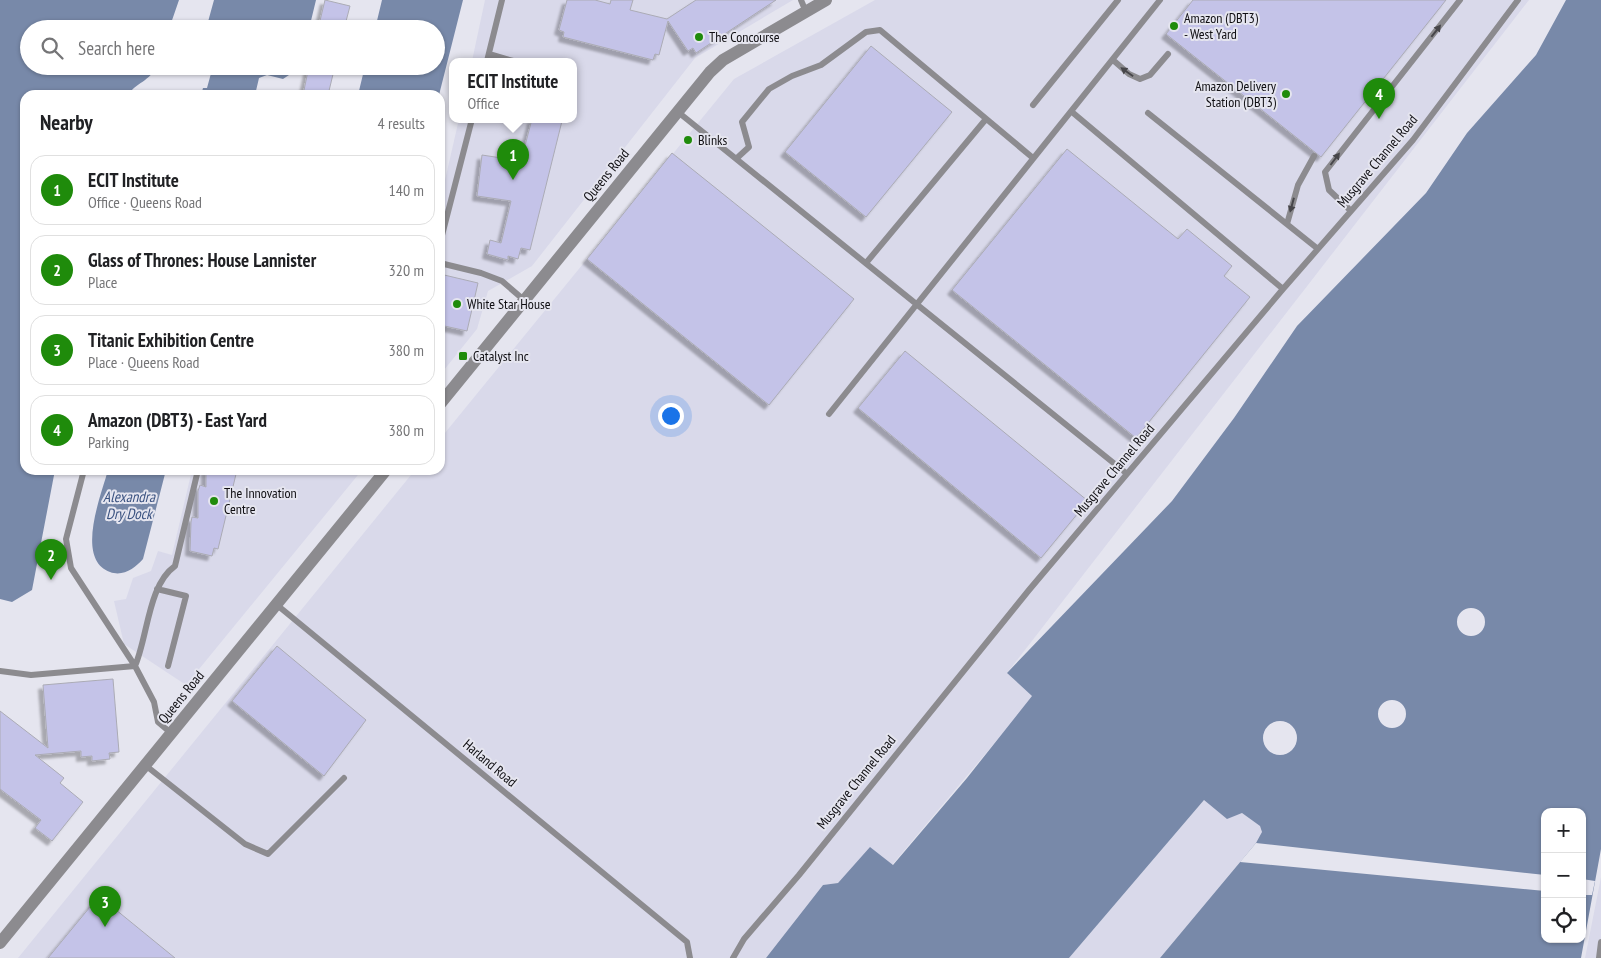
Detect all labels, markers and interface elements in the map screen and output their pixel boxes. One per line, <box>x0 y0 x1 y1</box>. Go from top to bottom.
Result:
place label: Amazon (DBT3) - West Yard <box>1184 9 1259 43</box>
search box <box>20 20 445 75</box>
marker: Amazon (DBT3) - West Yard <box>1168 20 1180 32</box>
one-way arrow <box>1430 25 1441 38</box>
place label: The Concourse <box>709 28 780 46</box>
marker: The Concourse <box>693 31 705 43</box>
icon: search <box>38 34 66 62</box>
text: Search here <box>78 36 155 60</box>
popup <box>449 58 577 123</box>
one-way arrow <box>1120 67 1134 76</box>
text: ECIT Institute <box>468 69 558 93</box>
place label: Amazon Delivery Station (DBT3) <box>1195 77 1277 111</box>
pin: 4 <box>1363 78 1395 119</box>
marker: Amazon Delivery Station (DBT3) <box>1280 88 1292 100</box>
text: Office <box>468 93 500 113</box>
text: Nearby <box>40 109 93 136</box>
street label: Musgrave Channel Road <box>1333 111 1421 211</box>
text: 4 results <box>378 113 425 133</box>
place label: Blinks <box>698 131 727 149</box>
marker: Blinks <box>682 134 694 146</box>
pin: 1 <box>497 139 529 180</box>
street label: Queens Road <box>579 145 633 205</box>
one-way arrow <box>1330 152 1340 166</box>
text: ECIT Institute <box>88 168 179 192</box>
text: 1 <box>53 180 61 200</box>
text: 140 m <box>389 180 424 200</box>
text: Office · Queens Road <box>88 192 202 212</box>
one-way arrow <box>1287 198 1295 213</box>
text: Glass of Thrones: House Lannister <box>88 248 316 272</box>
text: 2 <box>53 260 61 280</box>
text: 320 m <box>389 260 424 280</box>
text: Place <box>88 272 117 292</box>
place label: White Star House <box>467 295 551 313</box>
marker: White Star House <box>451 298 463 310</box>
text: Titanic Exhibition Centre <box>88 328 254 352</box>
text: 3 <box>53 340 61 360</box>
text: 380 m <box>389 340 424 360</box>
place label: Catalyst Inc <box>473 347 529 365</box>
marker: Catalyst Inc <box>457 350 469 362</box>
text: Place · Queens Road <box>88 352 200 372</box>
your location <box>658 403 684 429</box>
text: Amazon (DBT3) - East Yard <box>88 408 267 432</box>
text: 4 <box>53 420 61 440</box>
text: 380 m <box>389 420 424 440</box>
street label: Musgrave Channel Road <box>1070 420 1158 520</box>
text: Parking <box>88 432 129 452</box>
place label: The Innovation Centre <box>224 484 297 518</box>
water label: Alexandra Dry Dock <box>103 487 156 523</box>
marker: The Innovation Centre <box>208 495 220 507</box>
pin: 2 <box>35 539 67 580</box>
street label: Queens Road <box>154 667 208 727</box>
street label: Musgrave Channel Road <box>813 731 899 833</box>
street label: Harland Road <box>459 735 521 791</box>
map controls <box>1541 808 1586 943</box>
button: + <box>1541 808 1586 853</box>
button: − <box>1541 853 1586 898</box>
pin: 3 <box>89 886 121 927</box>
button: locate <box>1541 898 1586 943</box>

